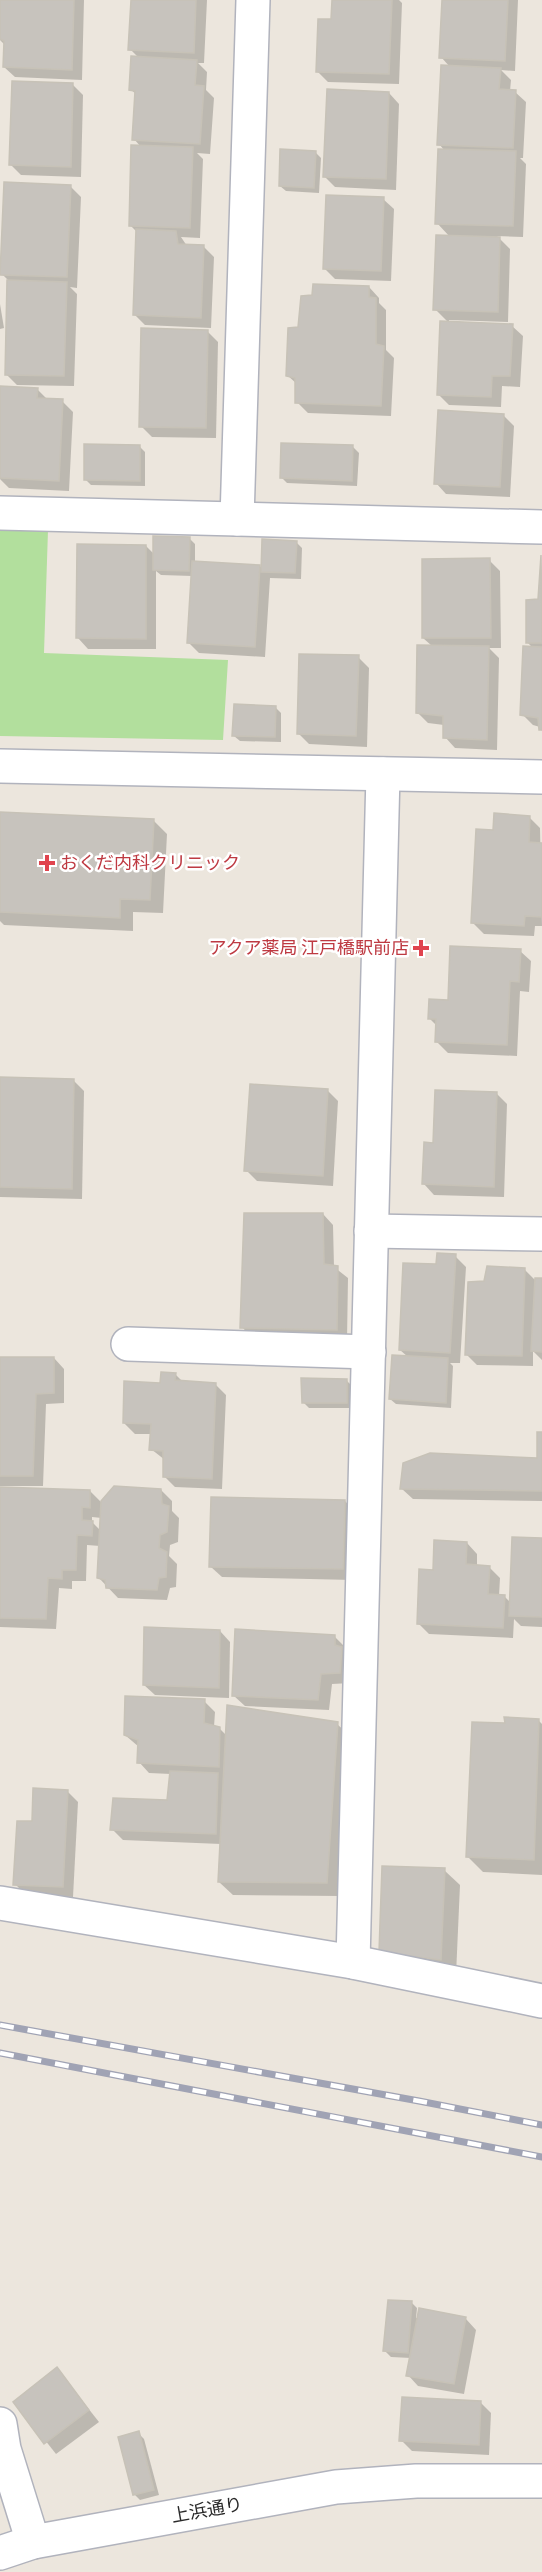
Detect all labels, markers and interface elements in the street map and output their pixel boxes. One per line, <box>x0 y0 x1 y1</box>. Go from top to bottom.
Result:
place label: おくだ内科クリニック <box>60 851 240 873</box>
marker: おくだ内科クリニック <box>38 854 56 872</box>
place label: アクア薬局 江戸橋駅前店 <box>208 936 409 958</box>
marker: アクア薬局 江戸橋駅前店 <box>414 941 428 955</box>
street label: 上浜通り <box>169 2492 244 2526</box>

